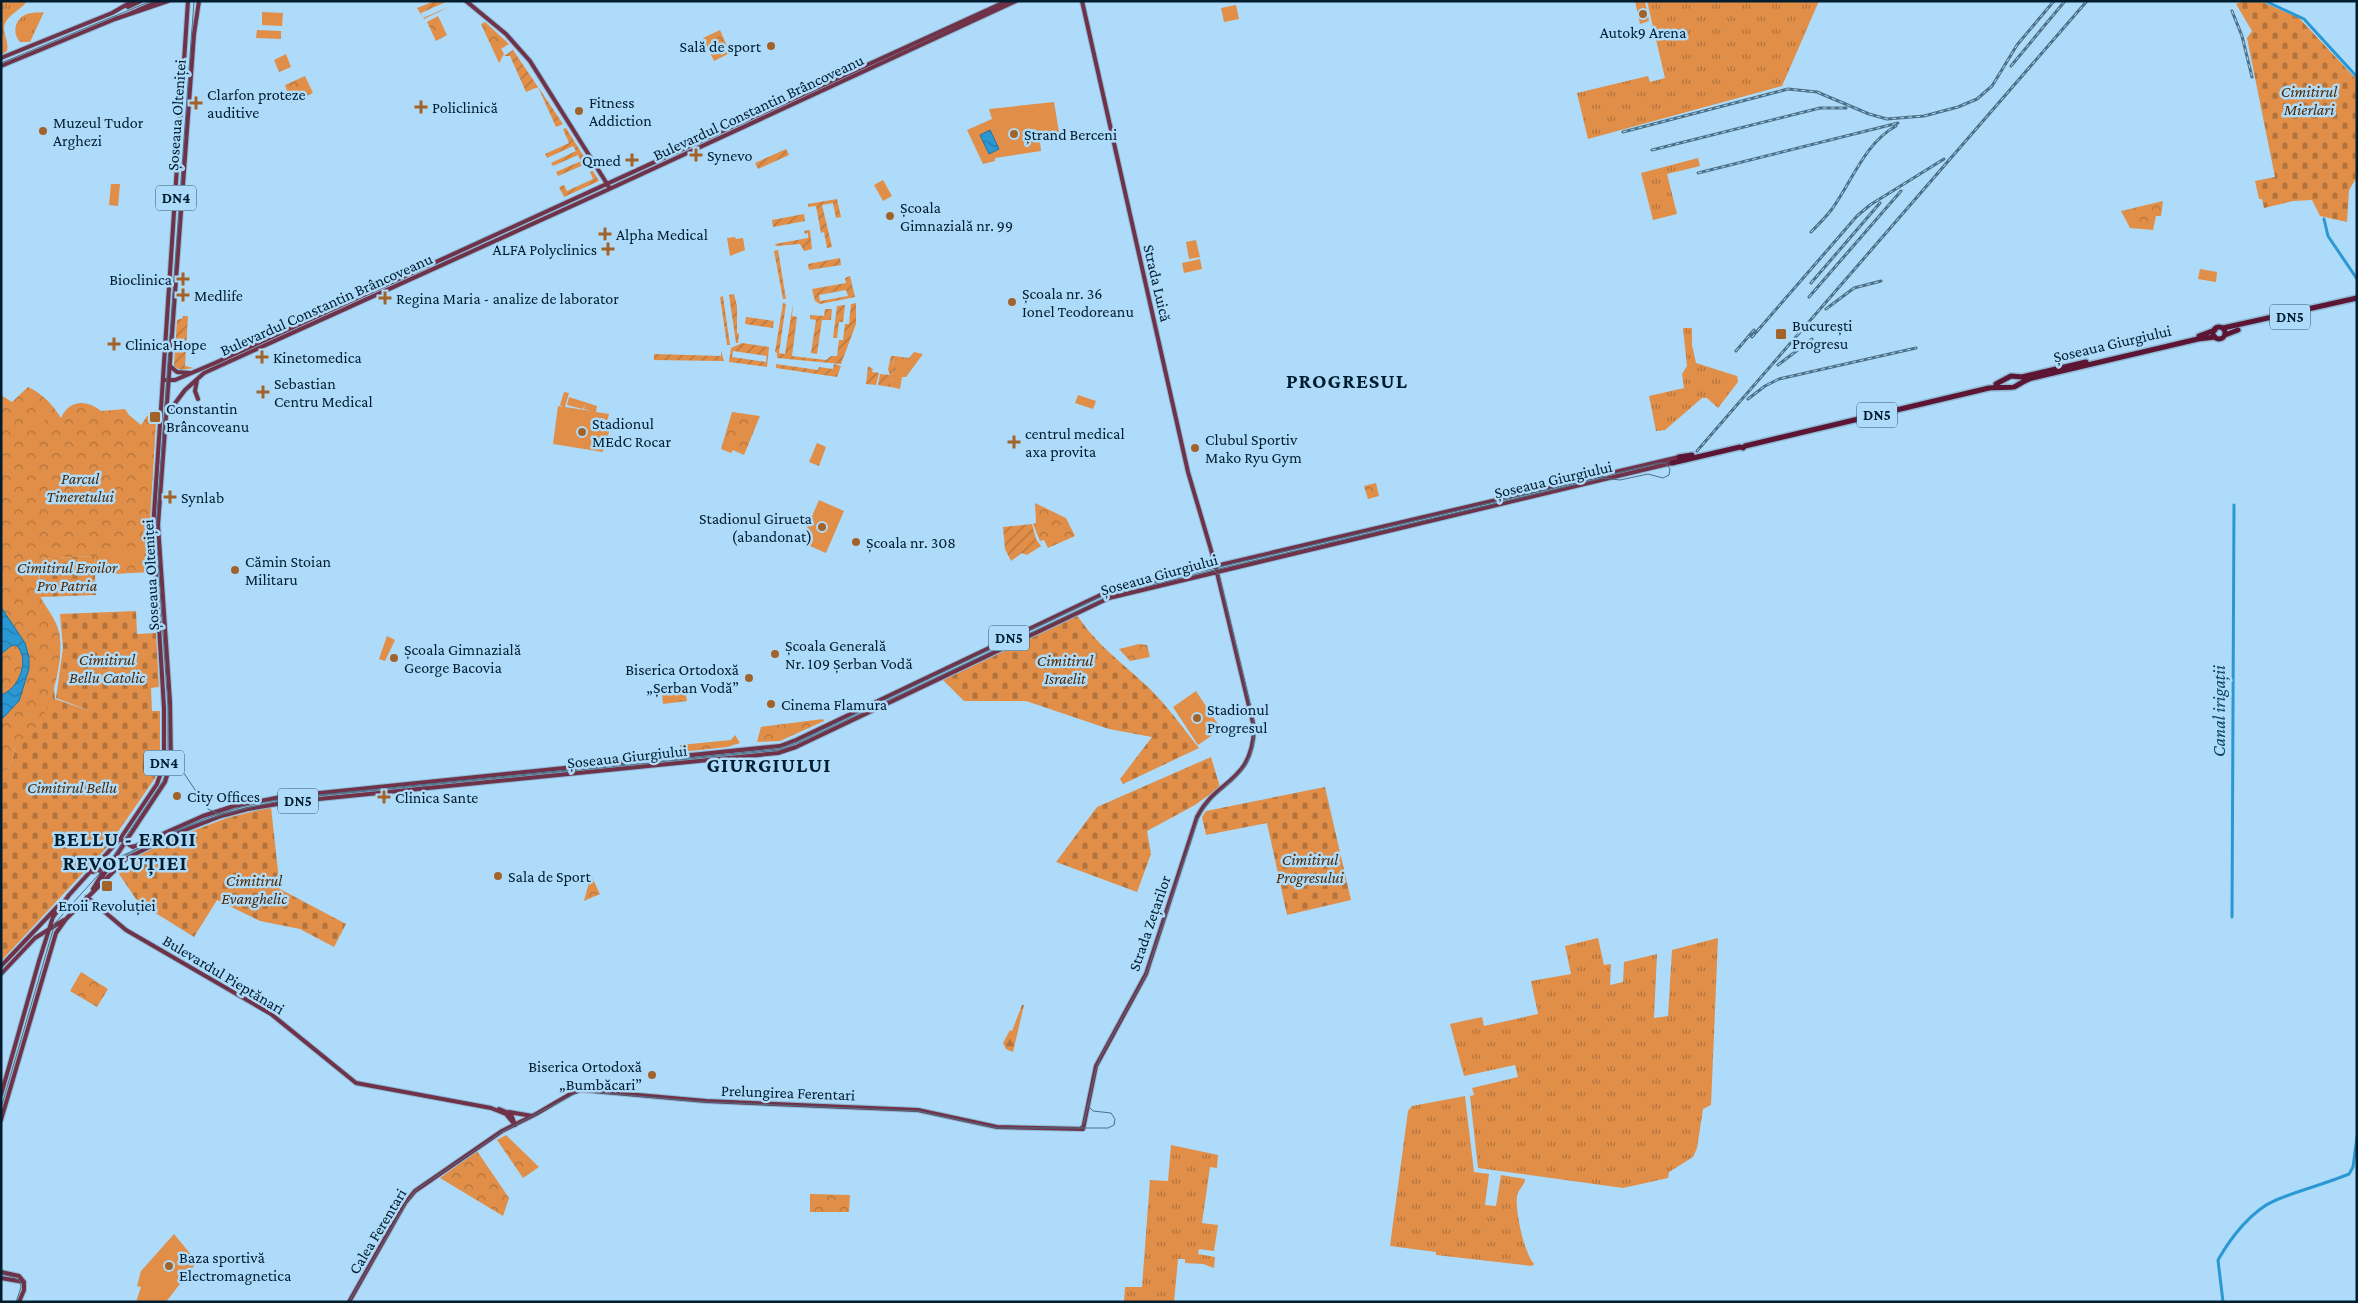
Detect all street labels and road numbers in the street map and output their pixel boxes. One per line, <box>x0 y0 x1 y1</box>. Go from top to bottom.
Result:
street label: Bulevardul Constantin Brâncoveanu <box>650 51 867 164</box>
street label: Șoseaua Olteniței <box>164 59 191 171</box>
road number: DN4 <box>156 186 196 210</box>
street label: Strada Luică <box>1140 243 1175 324</box>
street label: Bulevardul Constantin Brâncoveanu <box>218 250 435 359</box>
road number: DN5 <box>2270 304 2310 330</box>
street label: Șoseaua Giurgiului <box>2051 322 2173 367</box>
road number: DN5 <box>1857 402 1897 428</box>
street label: Șoseaua Giurgiului <box>1492 458 1614 503</box>
street label: Șoseaua Olteniței <box>139 519 164 631</box>
street label: Șoseaua Giurgiului <box>1099 551 1220 600</box>
road number: DN5 <box>989 626 1029 650</box>
street label: Șoseaua Giurgiului <box>566 742 688 773</box>
road number: DN4 <box>144 750 184 776</box>
road number: DN5 <box>278 788 318 814</box>
street label: Strada Zețarilor <box>1125 873 1176 974</box>
street label: Bulevardul Pieptănari <box>159 931 288 1018</box>
street label: Prelungirea Ferentari <box>720 1082 855 1104</box>
street label: Calea Ferentari <box>345 1186 410 1277</box>

